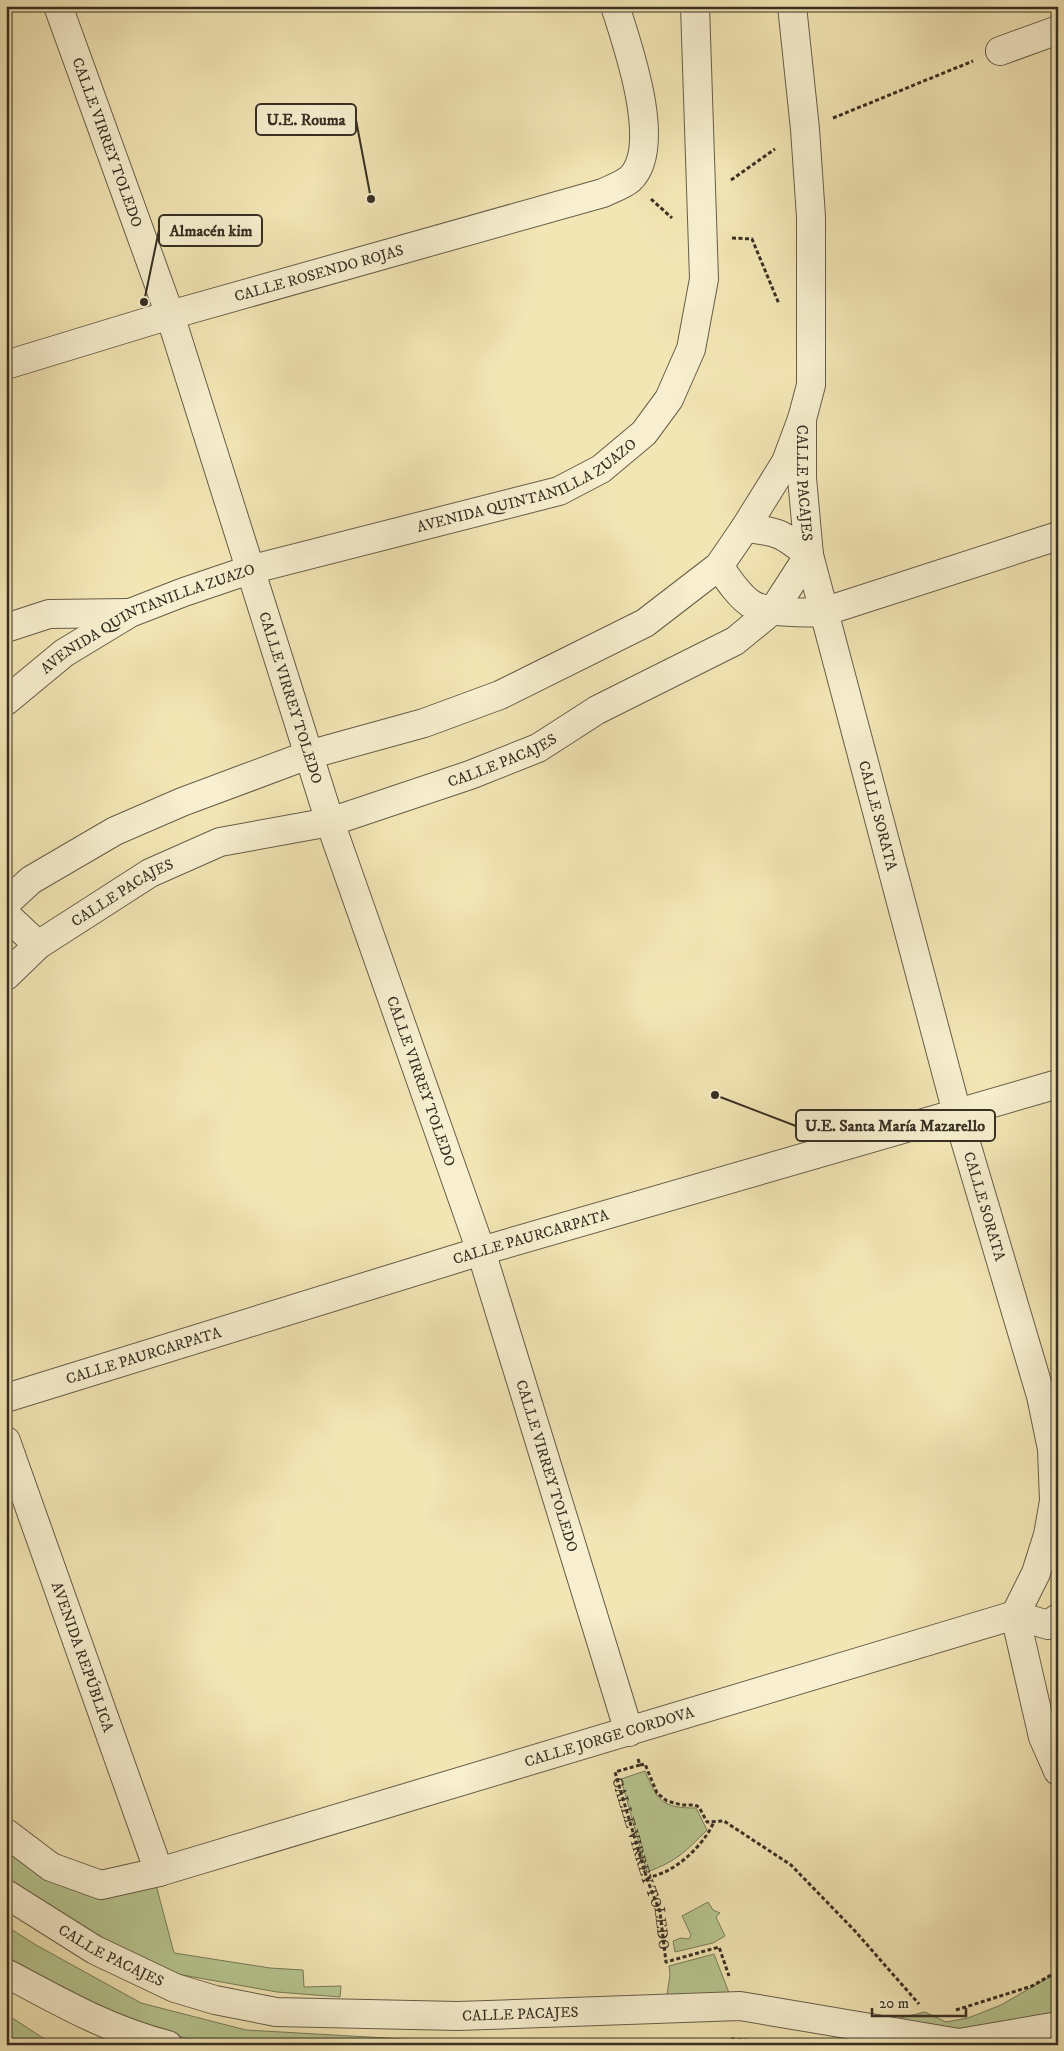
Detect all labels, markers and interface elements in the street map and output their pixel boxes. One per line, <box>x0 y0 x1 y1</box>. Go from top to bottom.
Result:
street label: CALLE VIRREY TOLEDO <box>67 55 146 230</box>
callout: U.E. Rouma <box>256 104 356 135</box>
text: U.E. Rouma <box>266 110 347 130</box>
callout: Almacén kim <box>159 215 262 246</box>
text: Almacén kim <box>168 221 253 241</box>
street label: CALLE ROSENDO ROJAS <box>232 241 406 306</box>
street label: CALLE PACAJES <box>792 425 817 542</box>
street label: AVENIDA QUINTANILLA ZUAZO <box>415 434 641 537</box>
street label: AVENIDA QUINTANILLA ZUAZO <box>37 560 257 678</box>
street label: CALLE VIRREY TOLEDO <box>254 610 326 786</box>
street label: CALLE PACAJES <box>445 729 561 792</box>
street label: CALLE SORATA <box>854 759 901 873</box>
street label: CALLE PACAJES <box>68 855 177 931</box>
street label: CALLE VIRREY TOLEDO <box>382 994 459 1169</box>
callout: U.E. Santa María Mazarello <box>796 1110 995 1141</box>
text: U.E. Santa María Mazarello <box>805 1116 985 1136</box>
street label: CALLE SORATA <box>959 1150 1010 1264</box>
street label: CALLE PAURCARPATA <box>451 1205 612 1269</box>
street label: CALLE PAURCARPATA <box>64 1323 224 1389</box>
street label: CALLE VIRREY TOLEDO <box>511 1378 582 1554</box>
street label: AVENIDA REPÚBLICA <box>47 1579 118 1735</box>
street label: CALLE JORGE CORDOVA <box>522 1703 697 1772</box>
street label: CALLE VIRREY TOLEDO <box>607 1775 673 1951</box>
street label: CALLE PACAJES <box>55 1920 167 1991</box>
scale bar <box>872 1986 965 2018</box>
text: 20 m <box>879 1994 909 2013</box>
street label: CALLE PACAJES <box>462 2003 579 2026</box>

